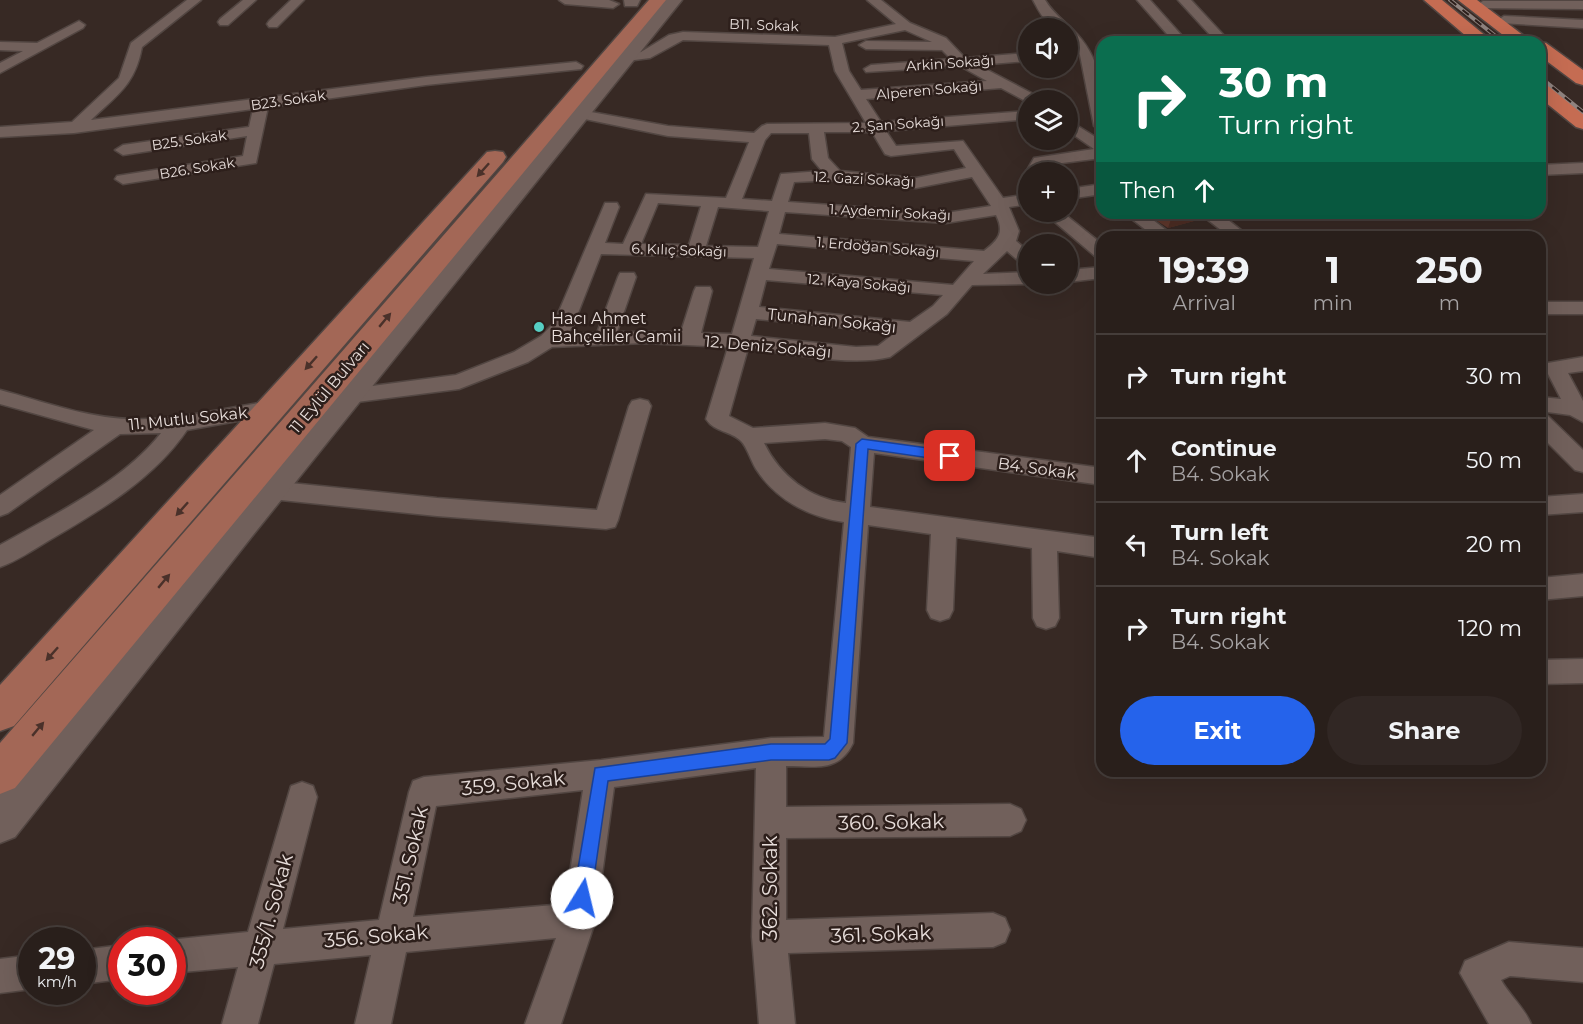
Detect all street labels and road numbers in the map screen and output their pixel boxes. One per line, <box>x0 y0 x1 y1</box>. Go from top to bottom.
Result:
street label: B11. Sokak <box>729 15 800 35</box>
street label: Arkin Sokağı <box>905 51 995 75</box>
street label: Alperen Sokağı <box>875 76 983 104</box>
street label: B23. Sokak <box>249 86 327 114</box>
street label: 2. Şan Sokağı <box>851 112 945 136</box>
street label: B25. Sokak <box>150 126 228 154</box>
street label: B26. Sokak <box>158 153 237 183</box>
street label: 12. Gazi Sokağı <box>813 167 915 191</box>
street label: 1. Aydemir Sokağı <box>829 200 951 224</box>
street label: 1. Erdoğan Sokağı <box>816 233 940 261</box>
street label: 6. Kılıç Sokağı <box>631 239 727 261</box>
street label: 12. Kaya Sokağı <box>806 270 912 296</box>
street label: Tunahan Sokağı <box>767 304 897 337</box>
street label: 12. Deniz Sokağı <box>704 332 832 361</box>
street label: 11 Eylül Bulvarı <box>285 337 373 437</box>
street label: 11. Mutlu Sokak <box>128 403 249 434</box>
street label: B4. Sokak <box>997 454 1078 483</box>
street label: 359. Sokak <box>460 766 566 800</box>
street label: 351. Sokak <box>387 804 433 906</box>
street label: 360. Sokak <box>838 809 944 835</box>
street label: 362. Sokak <box>758 836 782 940</box>
street label: 355/1. Sokak <box>244 851 298 971</box>
street label: 356. Sokak <box>323 919 429 953</box>
street label: 361. Sokak <box>830 920 932 948</box>

